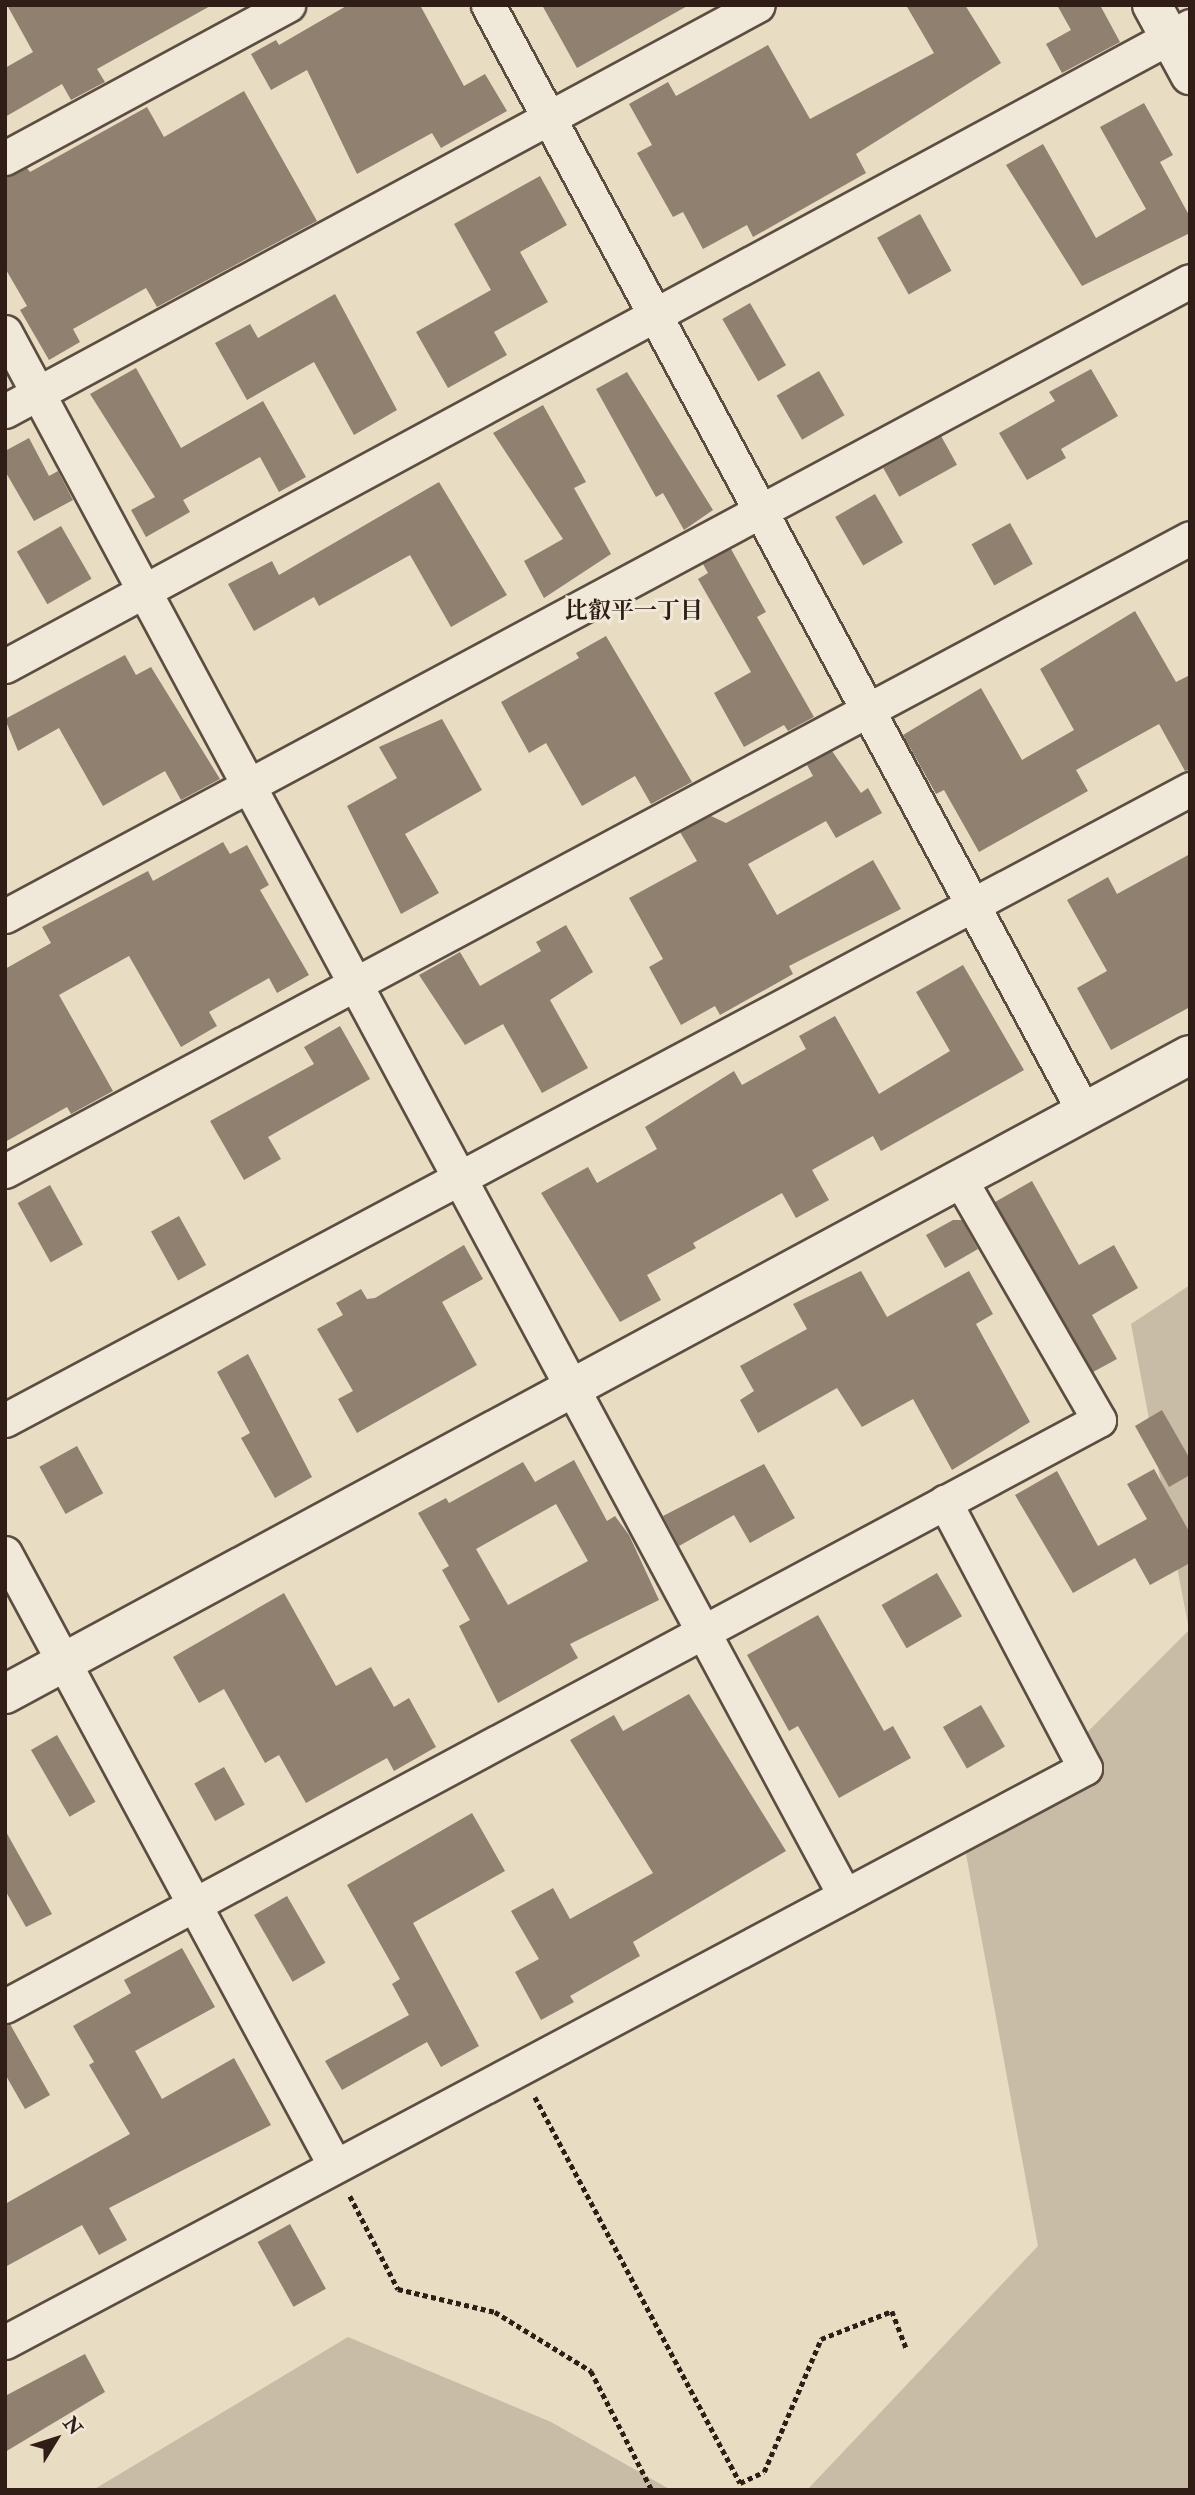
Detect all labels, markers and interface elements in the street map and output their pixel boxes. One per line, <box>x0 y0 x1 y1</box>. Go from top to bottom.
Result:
district label: 比叡平一丁目 <box>565 597 703 625</box>
north arrow <box>21 2404 91 2474</box>
text: N <box>58 2412 87 2440</box>

